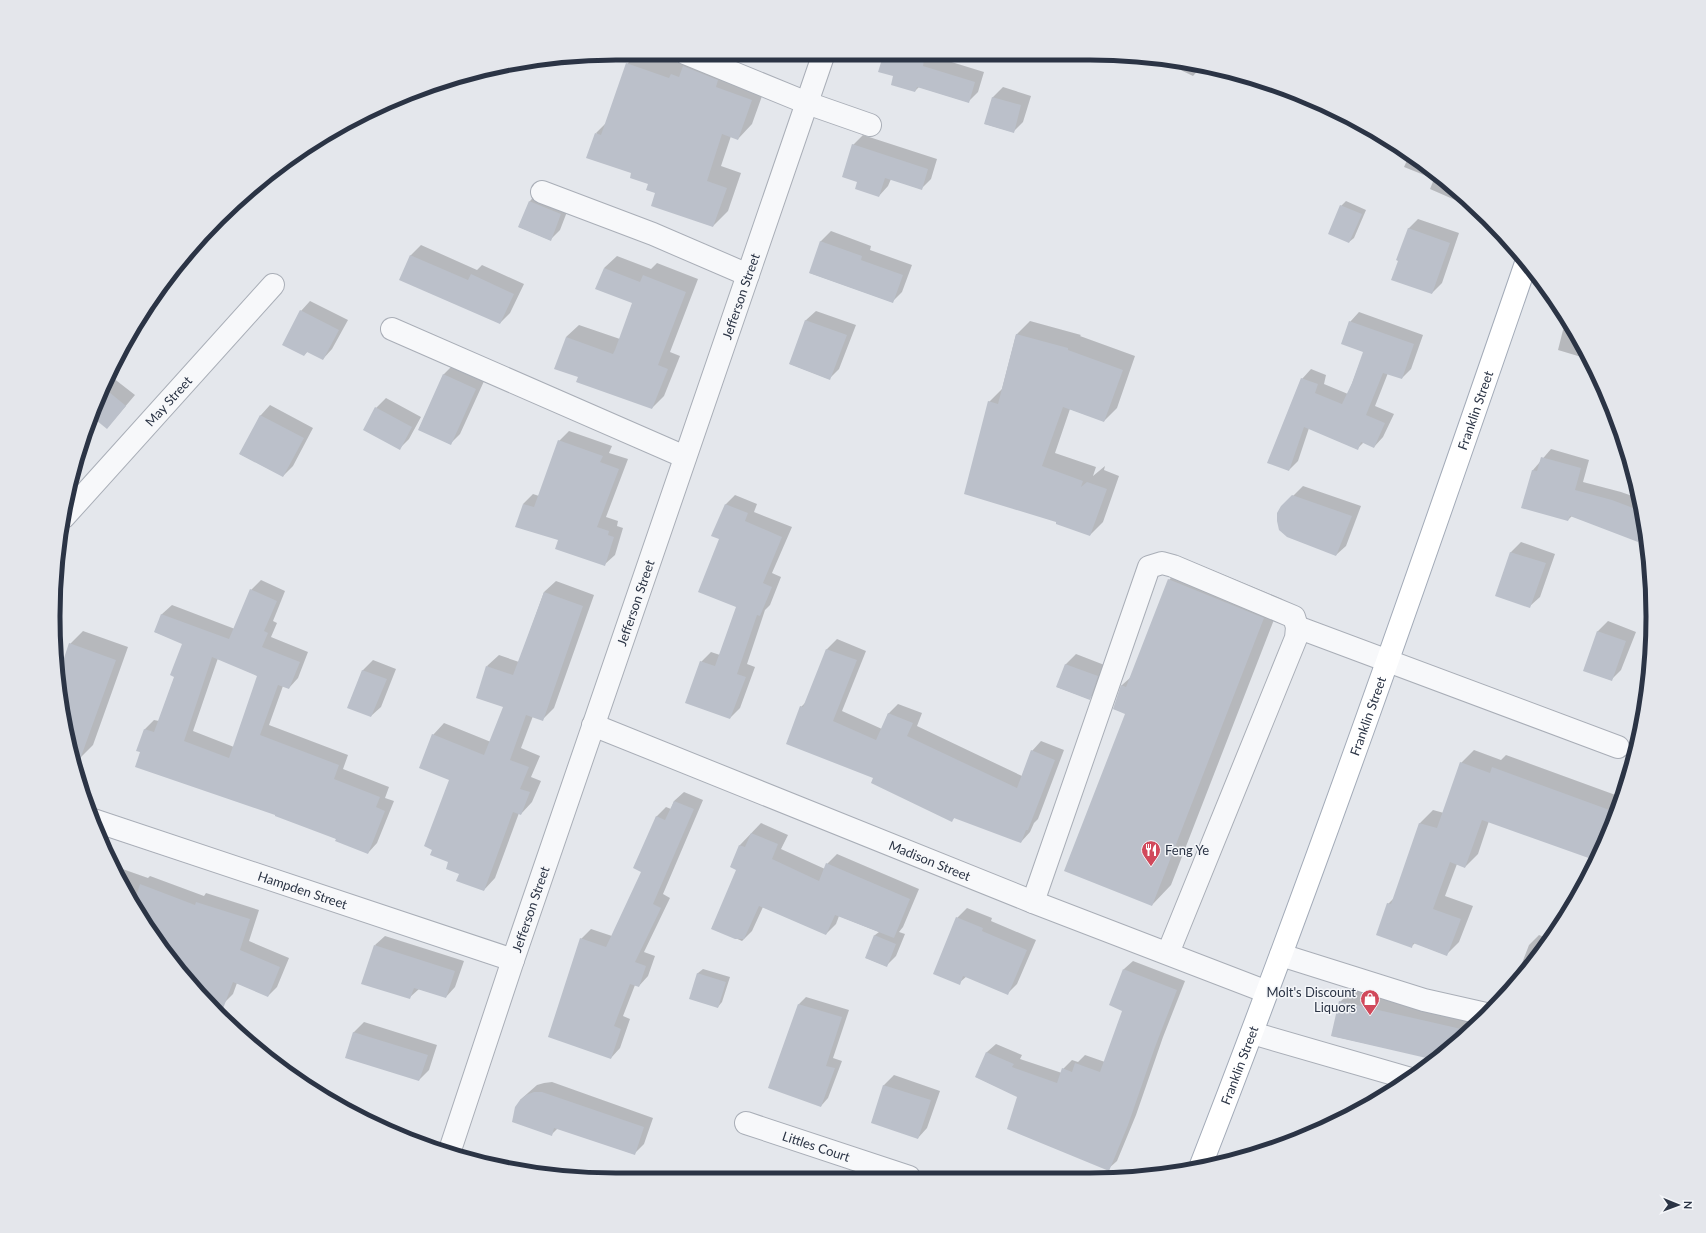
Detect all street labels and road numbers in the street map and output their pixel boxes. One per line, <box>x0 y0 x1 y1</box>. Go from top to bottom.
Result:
street label: Jefferson Street <box>718 251 763 341</box>
street label: Franklin Street <box>1454 368 1496 452</box>
street label: May Street <box>142 372 195 430</box>
street label: Jefferson Street <box>613 557 658 648</box>
street label: Franklin Street <box>1346 674 1389 758</box>
street label: Madison Street <box>887 837 973 884</box>
street label: Jefferson Street <box>508 864 553 954</box>
street label: Hampden Street <box>256 868 350 912</box>
street label: Franklin Street <box>1217 1023 1262 1107</box>
street label: Littles Court <box>780 1128 852 1165</box>

